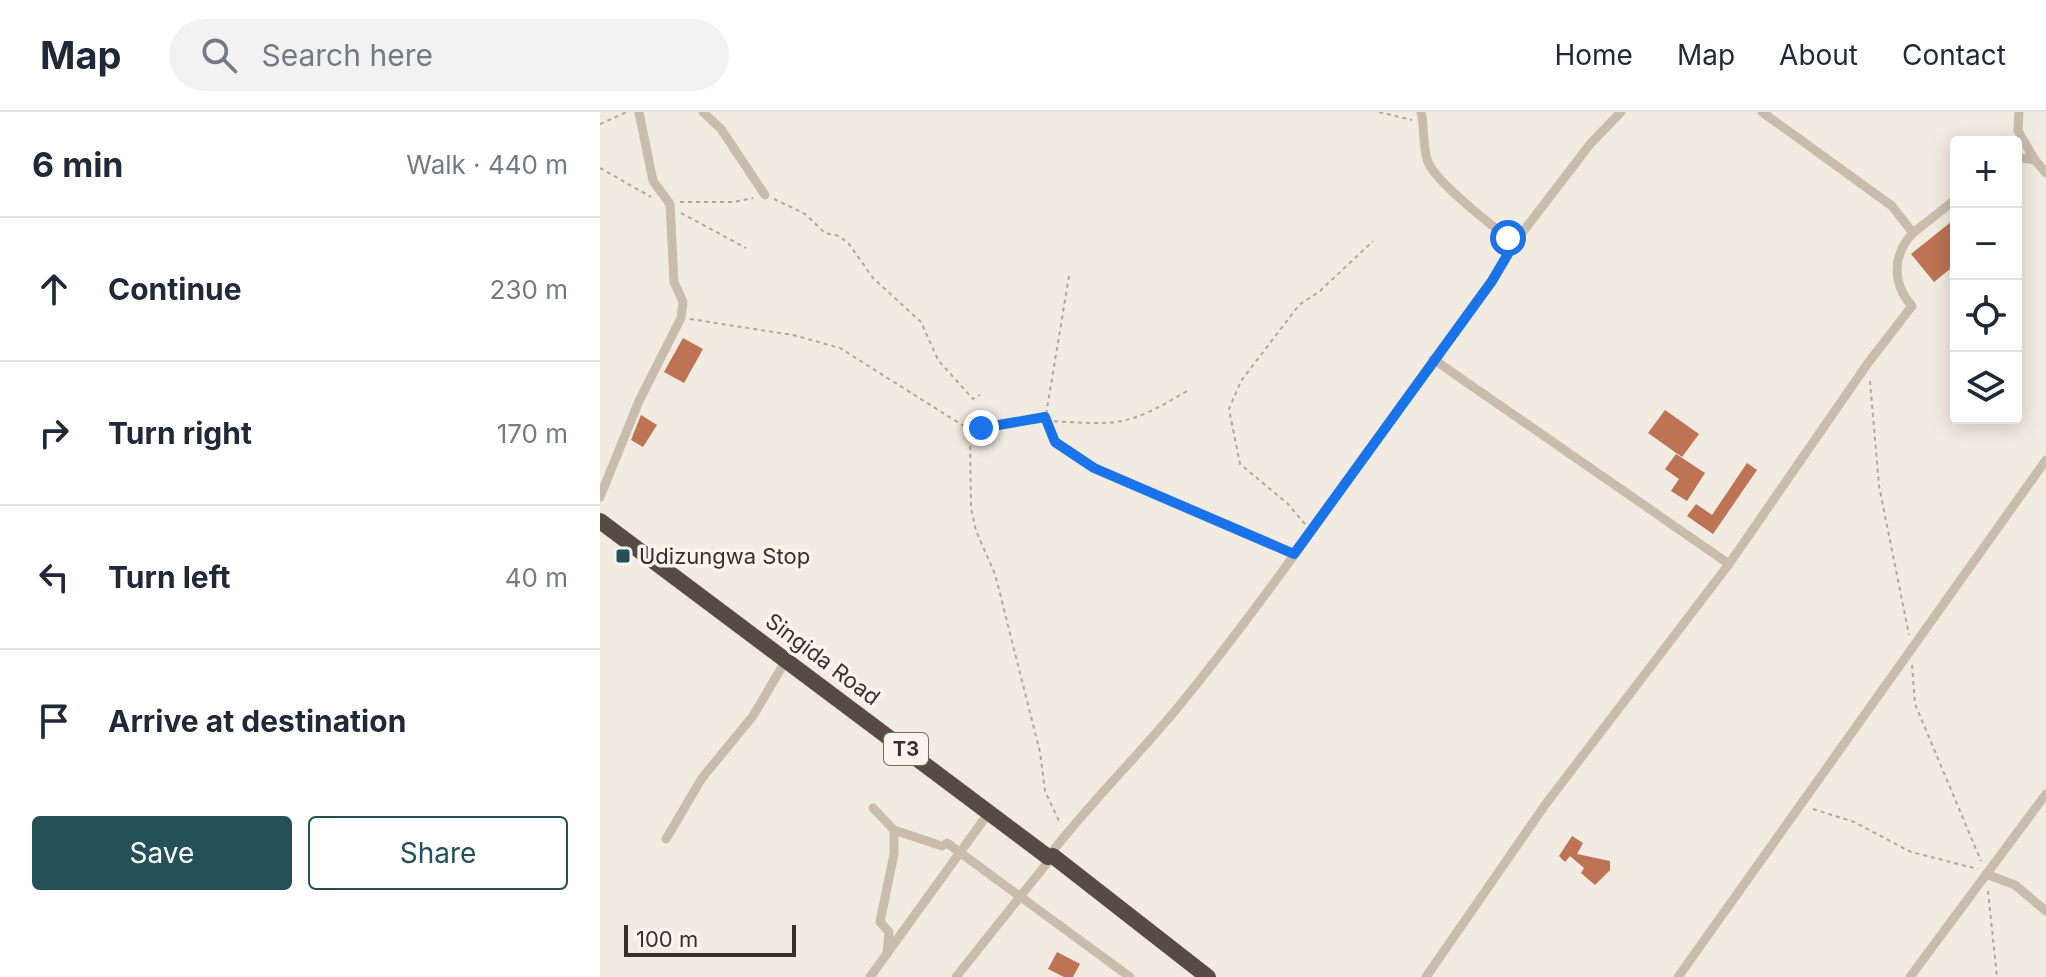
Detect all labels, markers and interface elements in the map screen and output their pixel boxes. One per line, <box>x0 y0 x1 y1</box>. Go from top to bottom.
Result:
search box <box>169 19 729 91</box>
text: Map <box>40 32 121 78</box>
icon: search <box>197 33 241 77</box>
text: Search here <box>261 37 433 73</box>
text: Home <box>1554 38 1633 72</box>
text: Map <box>1677 38 1735 72</box>
text: About <box>1779 38 1858 72</box>
text: Contact <box>1902 38 2006 72</box>
map controls <box>1950 136 2022 424</box>
button: + <box>1950 136 2022 208</box>
text: 6 min <box>32 144 124 185</box>
text: Walk · 440 m <box>406 149 568 180</box>
button: − <box>1950 208 2022 280</box>
route start <box>1490 220 1526 256</box>
icon: ahead <box>32 267 76 311</box>
text: Continue <box>108 271 242 307</box>
text: 230 m <box>490 274 568 305</box>
button: locate <box>1950 280 2022 352</box>
button: layers <box>1950 352 2022 424</box>
route end <box>963 410 999 446</box>
icon: right <box>32 411 76 455</box>
text: Turn right <box>108 415 252 451</box>
text: 170 m <box>497 418 568 449</box>
place label: Udizungwa Stop <box>639 543 810 569</box>
marker: Udizungwa Stop <box>614 547 632 565</box>
icon: left <box>32 555 76 599</box>
text: Turn left <box>108 559 230 595</box>
text: 40 m <box>505 562 568 593</box>
street label: Singida Road <box>761 608 885 710</box>
icon: arrive <box>32 699 76 743</box>
text: Arrive at destination <box>108 703 406 739</box>
road number: T3 <box>884 733 928 765</box>
button: Save <box>32 816 292 890</box>
button: Share <box>308 816 568 890</box>
scale bar <box>624 921 796 957</box>
text: 100 m <box>636 926 698 952</box>

